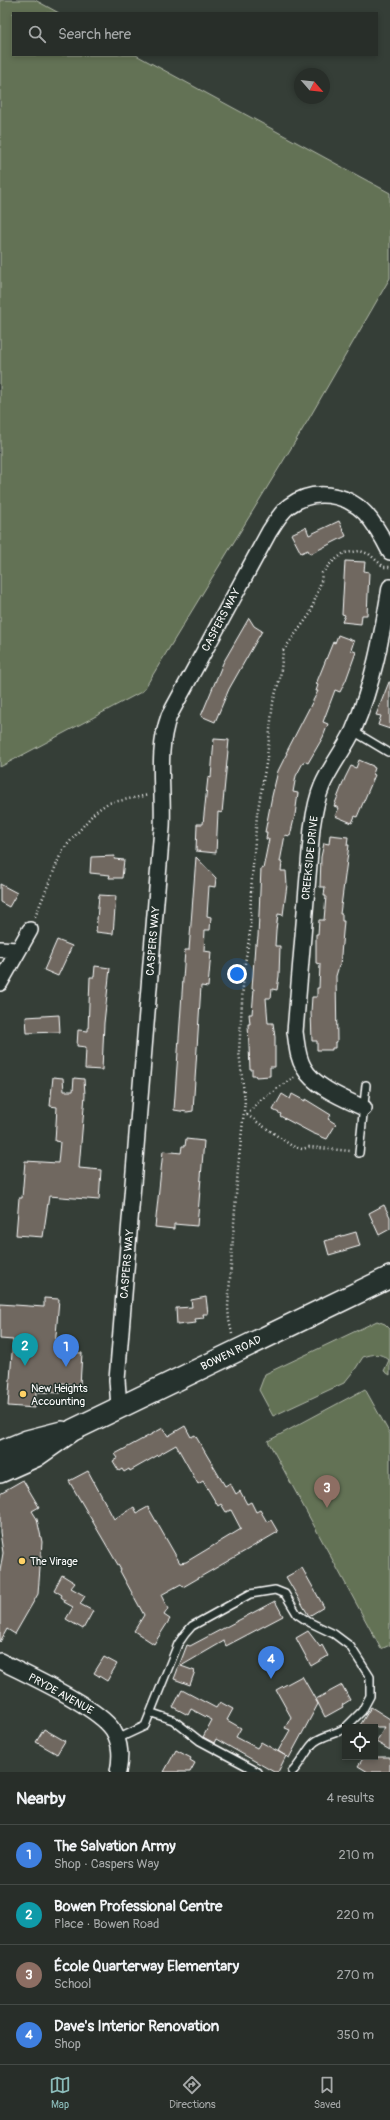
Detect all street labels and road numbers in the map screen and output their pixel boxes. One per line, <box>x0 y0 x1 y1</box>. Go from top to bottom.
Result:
street label: CASPERS WAY <box>199 586 243 654</box>
street label: CREEKSIDE DRIVE <box>299 815 321 901</box>
street label: CASPERS WAY <box>143 905 163 976</box>
street label: CASPERS WAY <box>117 1228 137 1299</box>
street label: BOWEN ROAD <box>199 1333 263 1373</box>
street label: PRYDE AVENUE <box>26 1671 96 1717</box>

